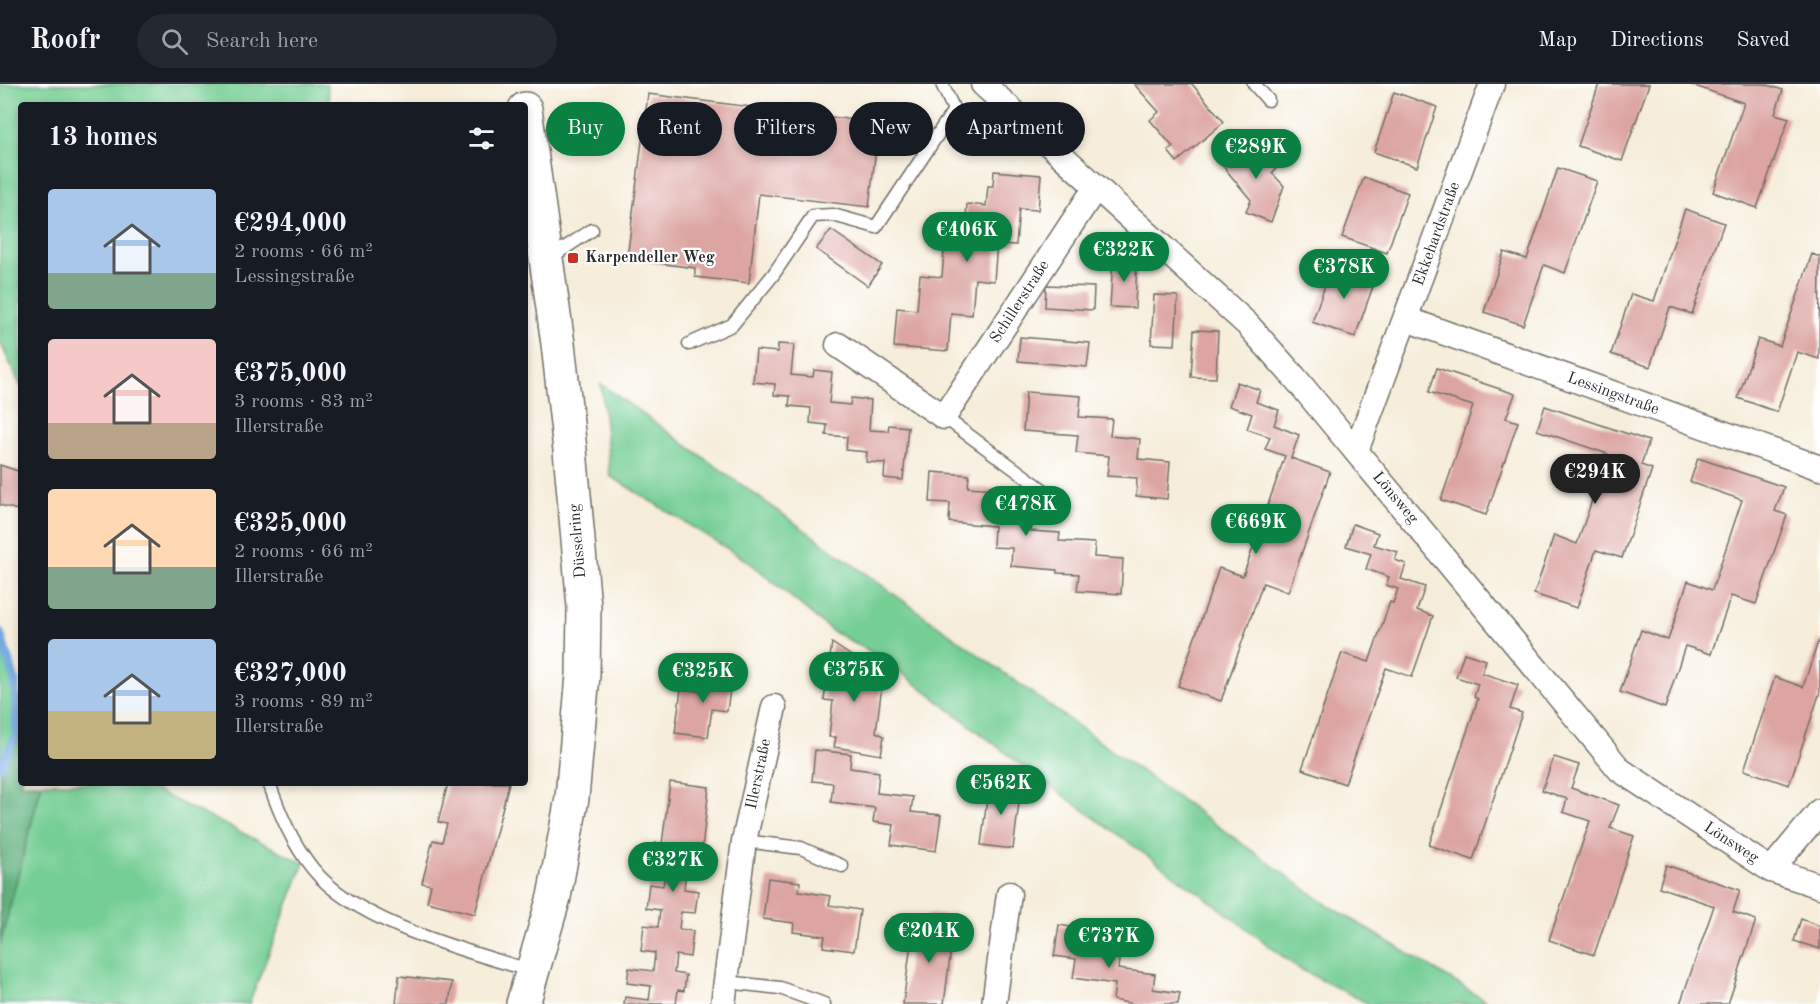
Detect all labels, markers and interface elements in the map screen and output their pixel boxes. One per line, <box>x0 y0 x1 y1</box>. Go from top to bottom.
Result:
search box <box>137 14 557 68</box>
icon: search <box>158 25 191 58</box>
text: Roofr <box>30 27 101 55</box>
text: Search here <box>206 30 318 52</box>
text: Map <box>1538 30 1577 51</box>
text: Directions <box>1610 30 1704 51</box>
text: Saved <box>1737 30 1790 51</box>
chip: Buy <box>546 102 625 156</box>
chip: Rent <box>637 102 722 156</box>
chip: Filters <box>734 102 837 156</box>
chip: New <box>849 102 933 156</box>
chip: Apartment <box>945 102 1085 156</box>
icon: filters <box>465 122 498 155</box>
text: 13 homes <box>48 125 157 151</box>
pin: €289K <box>1214 129 1298 180</box>
text: €289K <box>1225 138 1287 158</box>
street label: Ekkehardstraße <box>1411 180 1463 288</box>
text: €294,000 <box>234 211 347 237</box>
pin: €406K <box>925 212 1009 263</box>
icon: home <box>96 213 168 285</box>
text: €406K <box>936 221 998 241</box>
pin: €322K <box>1082 232 1166 283</box>
text: €322K <box>1093 241 1155 261</box>
text: 2 rooms · 66 m² <box>234 242 373 262</box>
pin: €378K <box>1302 249 1386 300</box>
place label: Karpendeller Weg <box>585 250 715 266</box>
marker: Karpendeller Weg <box>566 251 580 265</box>
street label: Schillerstraße <box>987 258 1053 346</box>
text: €378K <box>1313 258 1375 278</box>
text: Lessingstraße <box>234 267 354 287</box>
text: €375,000 <box>234 361 347 387</box>
icon: home <box>96 363 168 435</box>
street label: Lessingstraße <box>1565 370 1661 418</box>
text: 3 rooms · 83 m² <box>234 392 373 412</box>
text: Illerstraße <box>234 417 324 437</box>
pin: €294K <box>1553 454 1637 505</box>
text: €294K <box>1564 463 1626 483</box>
street label: Lönsweg <box>1369 469 1421 527</box>
pin: €478K <box>984 486 1068 537</box>
text: €478K <box>995 495 1057 515</box>
street label: Düsselring <box>567 503 589 579</box>
pin: €669K <box>1214 504 1298 555</box>
text: €325,000 <box>234 511 347 537</box>
icon: home <box>96 513 168 585</box>
text: €669K <box>1225 513 1287 533</box>
text: 2 rooms · 66 m² <box>234 542 373 562</box>
text: Illerstraße <box>234 567 324 587</box>
pin: €375K <box>812 652 896 703</box>
pin: €325K <box>661 653 745 704</box>
text: €327,000 <box>234 661 347 687</box>
text: €375K <box>823 661 885 681</box>
text: €325K <box>672 662 734 682</box>
icon: home <box>96 663 168 735</box>
text: 3 rooms · 89 m² <box>234 692 373 712</box>
text: Illerstraße <box>234 717 324 737</box>
street label: Illerstraße <box>744 737 774 811</box>
pin: €562K <box>959 765 1043 816</box>
text: €562K <box>970 774 1032 794</box>
street label: Lönsweg <box>1701 819 1762 867</box>
pin: €327K <box>631 842 715 893</box>
text: €327K <box>642 851 704 871</box>
pin: €204K <box>887 913 971 964</box>
pin: €737K <box>1067 918 1151 969</box>
text: €204K <box>898 922 960 942</box>
text: €737K <box>1078 927 1140 947</box>

